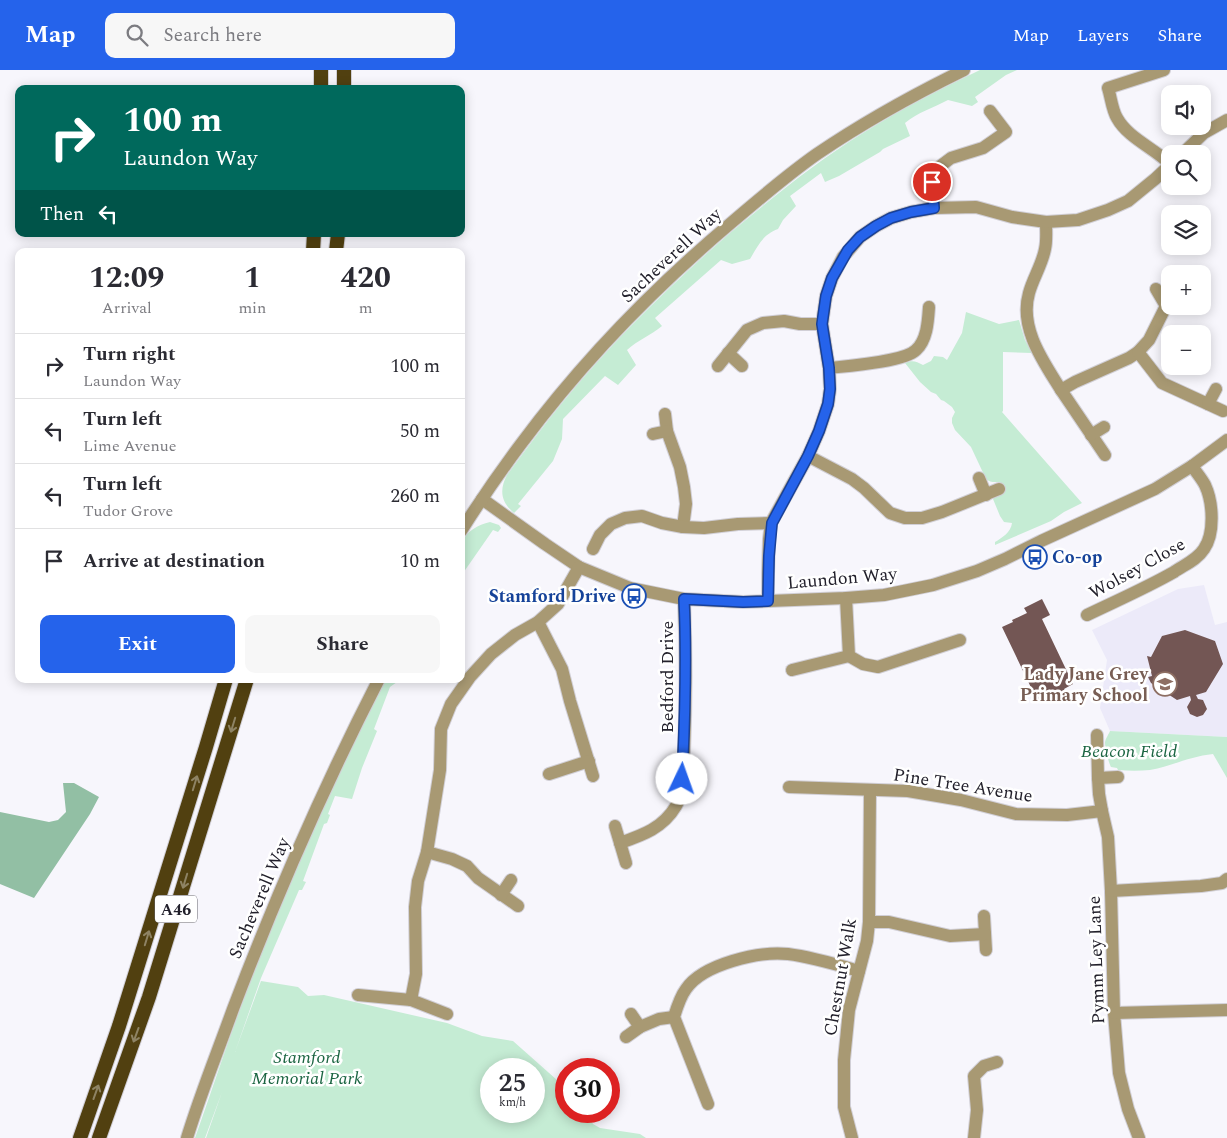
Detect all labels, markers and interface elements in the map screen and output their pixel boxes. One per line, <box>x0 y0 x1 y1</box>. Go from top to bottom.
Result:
search box <box>105 13 455 58</box>
text: Map <box>25 17 75 53</box>
icon: search <box>123 21 151 49</box>
text: Search here <box>163 21 262 50</box>
text: Map <box>1013 22 1049 49</box>
text: Layers <box>1077 22 1129 49</box>
text: Share <box>1157 22 1202 49</box>
map controls <box>1161 85 1211 375</box>
button: sound <box>1161 85 1211 135</box>
text: 100 m <box>123 94 222 147</box>
icon: right <box>40 105 105 170</box>
text: Laundon Way <box>123 142 258 175</box>
button: search <box>1161 145 1211 195</box>
pin <box>911 161 953 203</box>
icon: arrive <box>918 168 946 196</box>
text: Then <box>40 200 84 229</box>
icon: left <box>94 200 122 228</box>
street label: Sacheverell Way <box>615 200 729 309</box>
button: layers <box>1161 205 1211 255</box>
text: 12:09 <box>89 255 164 301</box>
text: 1 <box>244 255 261 301</box>
text: 420 <box>340 255 391 301</box>
button: + <box>1161 265 1211 315</box>
text: Arrival <box>102 296 152 320</box>
text: min <box>238 296 266 320</box>
text: m <box>359 296 373 320</box>
button: − <box>1161 325 1211 375</box>
text: Turn right <box>83 340 176 369</box>
icon: right <box>40 352 68 380</box>
text: 100 m <box>390 352 440 381</box>
text: Laundon Way <box>83 369 181 393</box>
text: Turn left <box>83 405 162 434</box>
icon: left <box>40 417 68 445</box>
text: 50 m <box>400 417 440 446</box>
text: Lime Avenue <box>83 434 176 458</box>
text: Turn left <box>83 470 162 499</box>
icon: left <box>40 482 68 510</box>
text: 260 m <box>390 482 440 511</box>
text: Tudor Grove <box>83 499 173 523</box>
street label: Wolsey Close <box>1084 531 1190 606</box>
bus stop icon: Co-op <box>1022 544 1048 570</box>
place label: Co-op <box>1052 544 1102 571</box>
icon: arrive <box>40 547 68 575</box>
text: Arrive at destination <box>83 547 265 576</box>
text: 10 m <box>400 547 440 576</box>
street label: Laundon Way <box>786 560 899 597</box>
place label: Stamford Drive <box>488 583 616 610</box>
bus stop icon: Stamford Drive <box>621 583 647 609</box>
button: Exit <box>40 615 235 673</box>
button: Share <box>245 615 440 673</box>
street label: Bedford Drive <box>654 621 681 733</box>
place label: Lady Jane Grey Primary School <box>1020 661 1149 709</box>
school or university icon: Lady Jane Grey Primary School <box>1152 671 1178 697</box>
one-way arrow <box>228 717 238 733</box>
park label: Beacon Field <box>1081 738 1177 765</box>
position arrow <box>655 752 707 804</box>
street label: Pine Tree Avenue <box>891 761 1035 810</box>
one-way arrow <box>190 775 200 791</box>
street label: Sacheverell Way <box>222 832 298 963</box>
one-way arrow <box>180 872 190 888</box>
street label: Pymm Ley Lane <box>1081 895 1112 1025</box>
road number: A46 <box>155 896 197 922</box>
street label: Chestnut Walk <box>817 916 864 1038</box>
one-way arrow <box>142 930 152 946</box>
one-way arrow <box>131 1027 140 1043</box>
park label: Stamford Memorial Park <box>252 1044 363 1092</box>
speed limit sign: 30 <box>555 1058 620 1123</box>
text: 25 <box>498 1065 527 1103</box>
one-way arrow <box>92 1085 101 1100</box>
text: km/h <box>499 1093 526 1112</box>

